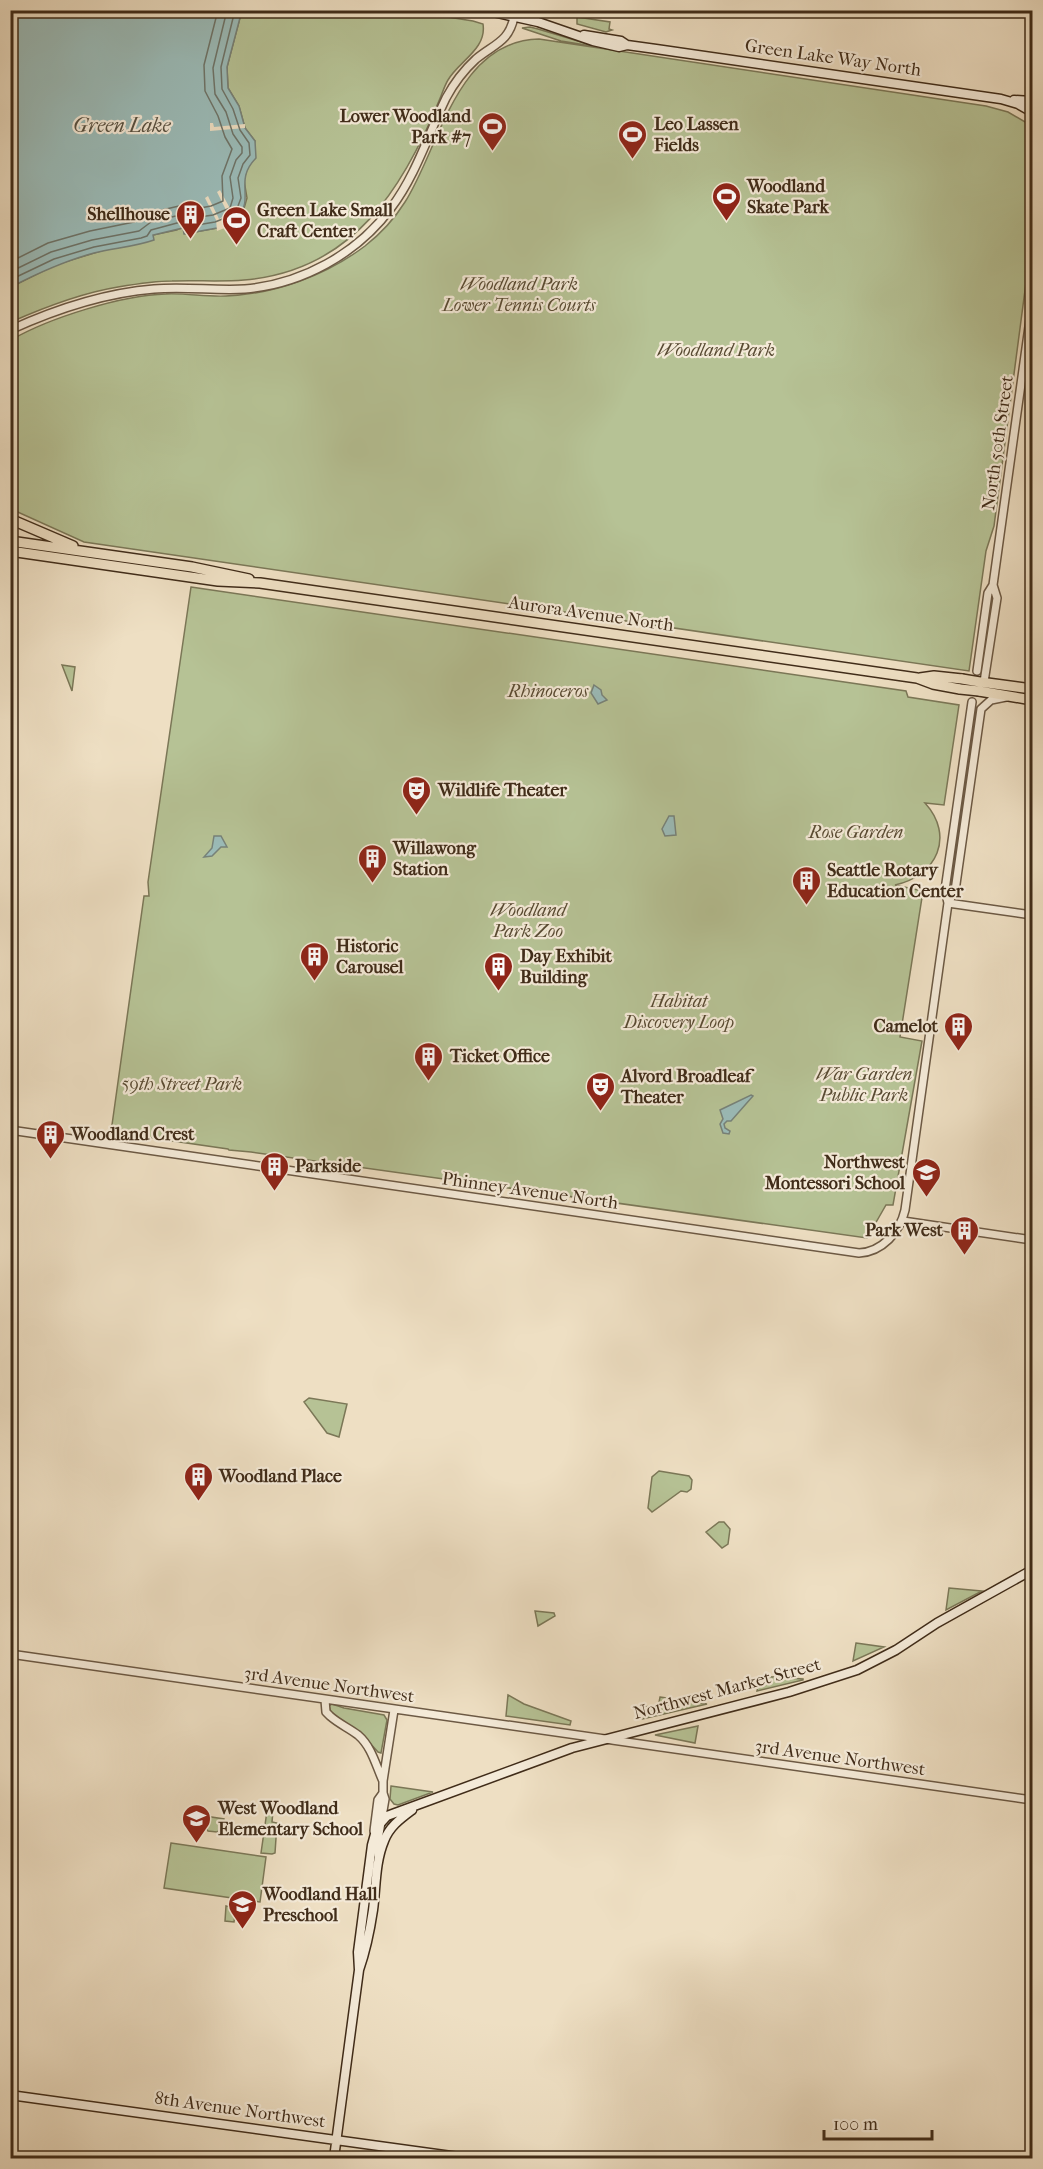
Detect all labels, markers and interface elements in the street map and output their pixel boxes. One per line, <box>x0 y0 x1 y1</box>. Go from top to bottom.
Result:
street label: Green Lake Way North <box>743 35 923 81</box>
place label: Lower Woodland Park #7 <box>340 106 472 148</box>
sports icon: Lower Woodland Park #7 <box>476 110 508 152</box>
water label: Green Lake <box>73 114 172 137</box>
place label: Leo Lassen Fields <box>653 114 739 156</box>
sports icon: Leo Lassen Fields <box>617 118 649 160</box>
place label: Woodland Skate Park <box>746 176 830 218</box>
sports icon: Woodland Skate Park <box>710 180 742 222</box>
building icon: Shellhouse <box>175 198 207 240</box>
place label: Green Lake Small Craft Center <box>257 200 394 242</box>
place label: Shellhouse <box>87 204 170 225</box>
sports icon: Green Lake Small Craft Center <box>220 204 252 246</box>
park label: Woodland Park Lower Tennis Courts <box>441 274 596 316</box>
park label: Woodland Park <box>657 340 775 361</box>
street label: North 50th Street <box>978 374 1018 512</box>
street label: Aurora Avenue North <box>506 592 675 636</box>
park label: Rhinoceros <box>507 681 589 702</box>
theatre icon: Wildlife Theater <box>401 774 433 816</box>
place label: Wildlife Theater <box>437 780 567 801</box>
park label: Rose Garden <box>808 822 903 843</box>
place label: Willawong Station <box>392 838 477 880</box>
building icon: Willawong Station <box>356 842 388 884</box>
place label: Seattle Rotary Education Center <box>827 860 964 902</box>
building icon: Seattle Rotary Education Center <box>790 864 822 906</box>
park label: Woodland Park Zoo <box>490 900 569 942</box>
place label: Historic Carousel <box>336 936 405 978</box>
building icon: Historic Carousel <box>299 940 331 982</box>
place label: Day Exhibit Building <box>520 946 612 988</box>
building icon: Day Exhibit Building <box>483 950 515 992</box>
park label: Habitat Discovery Loop <box>623 991 734 1033</box>
building icon: Camelot <box>943 1010 975 1052</box>
place label: Camelot <box>874 1016 939 1037</box>
building icon: Ticket Office <box>413 1040 445 1082</box>
place label: Ticket Office <box>449 1046 550 1067</box>
park label: War Garden Public Park <box>816 1064 912 1106</box>
place label: Alvord Broadleaf Theater <box>620 1066 755 1108</box>
theatre icon: Alvord Broadleaf Theater <box>584 1070 616 1112</box>
park label: 59th Street Park <box>122 1074 242 1095</box>
building icon: Woodland Crest <box>34 1118 66 1160</box>
place label: Woodland Crest <box>70 1124 195 1145</box>
building icon: Parkside <box>258 1150 290 1192</box>
place label: Northwest Montessori School <box>764 1152 906 1194</box>
place label: Parkside <box>295 1156 361 1177</box>
school or university icon: Northwest Montessori School <box>910 1156 942 1198</box>
street label: Phinney Avenue North <box>441 1168 619 1214</box>
building icon: Park West <box>948 1214 980 1256</box>
place label: Park West <box>865 1220 944 1241</box>
building icon: Woodland Place <box>182 1460 214 1502</box>
place label: Woodland Place <box>218 1466 342 1487</box>
street label: Northwest Market Street <box>631 1654 824 1724</box>
street label: 3rd Avenue Northwest <box>243 1663 416 1707</box>
street label: 3rd Avenue Northwest <box>754 1736 927 1780</box>
place label: West Woodland Elementary School <box>217 1798 364 1840</box>
school or university icon: West Woodland Elementary School <box>181 1802 213 1844</box>
place label: Woodland Hall Preschool <box>262 1884 378 1926</box>
school or university icon: Woodland Hall Preschool <box>226 1888 258 1930</box>
street label: 8th Avenue Northwest <box>153 2088 328 2132</box>
scale bar <box>824 2103 932 2141</box>
text: 100 m <box>833 2114 878 2135</box>

